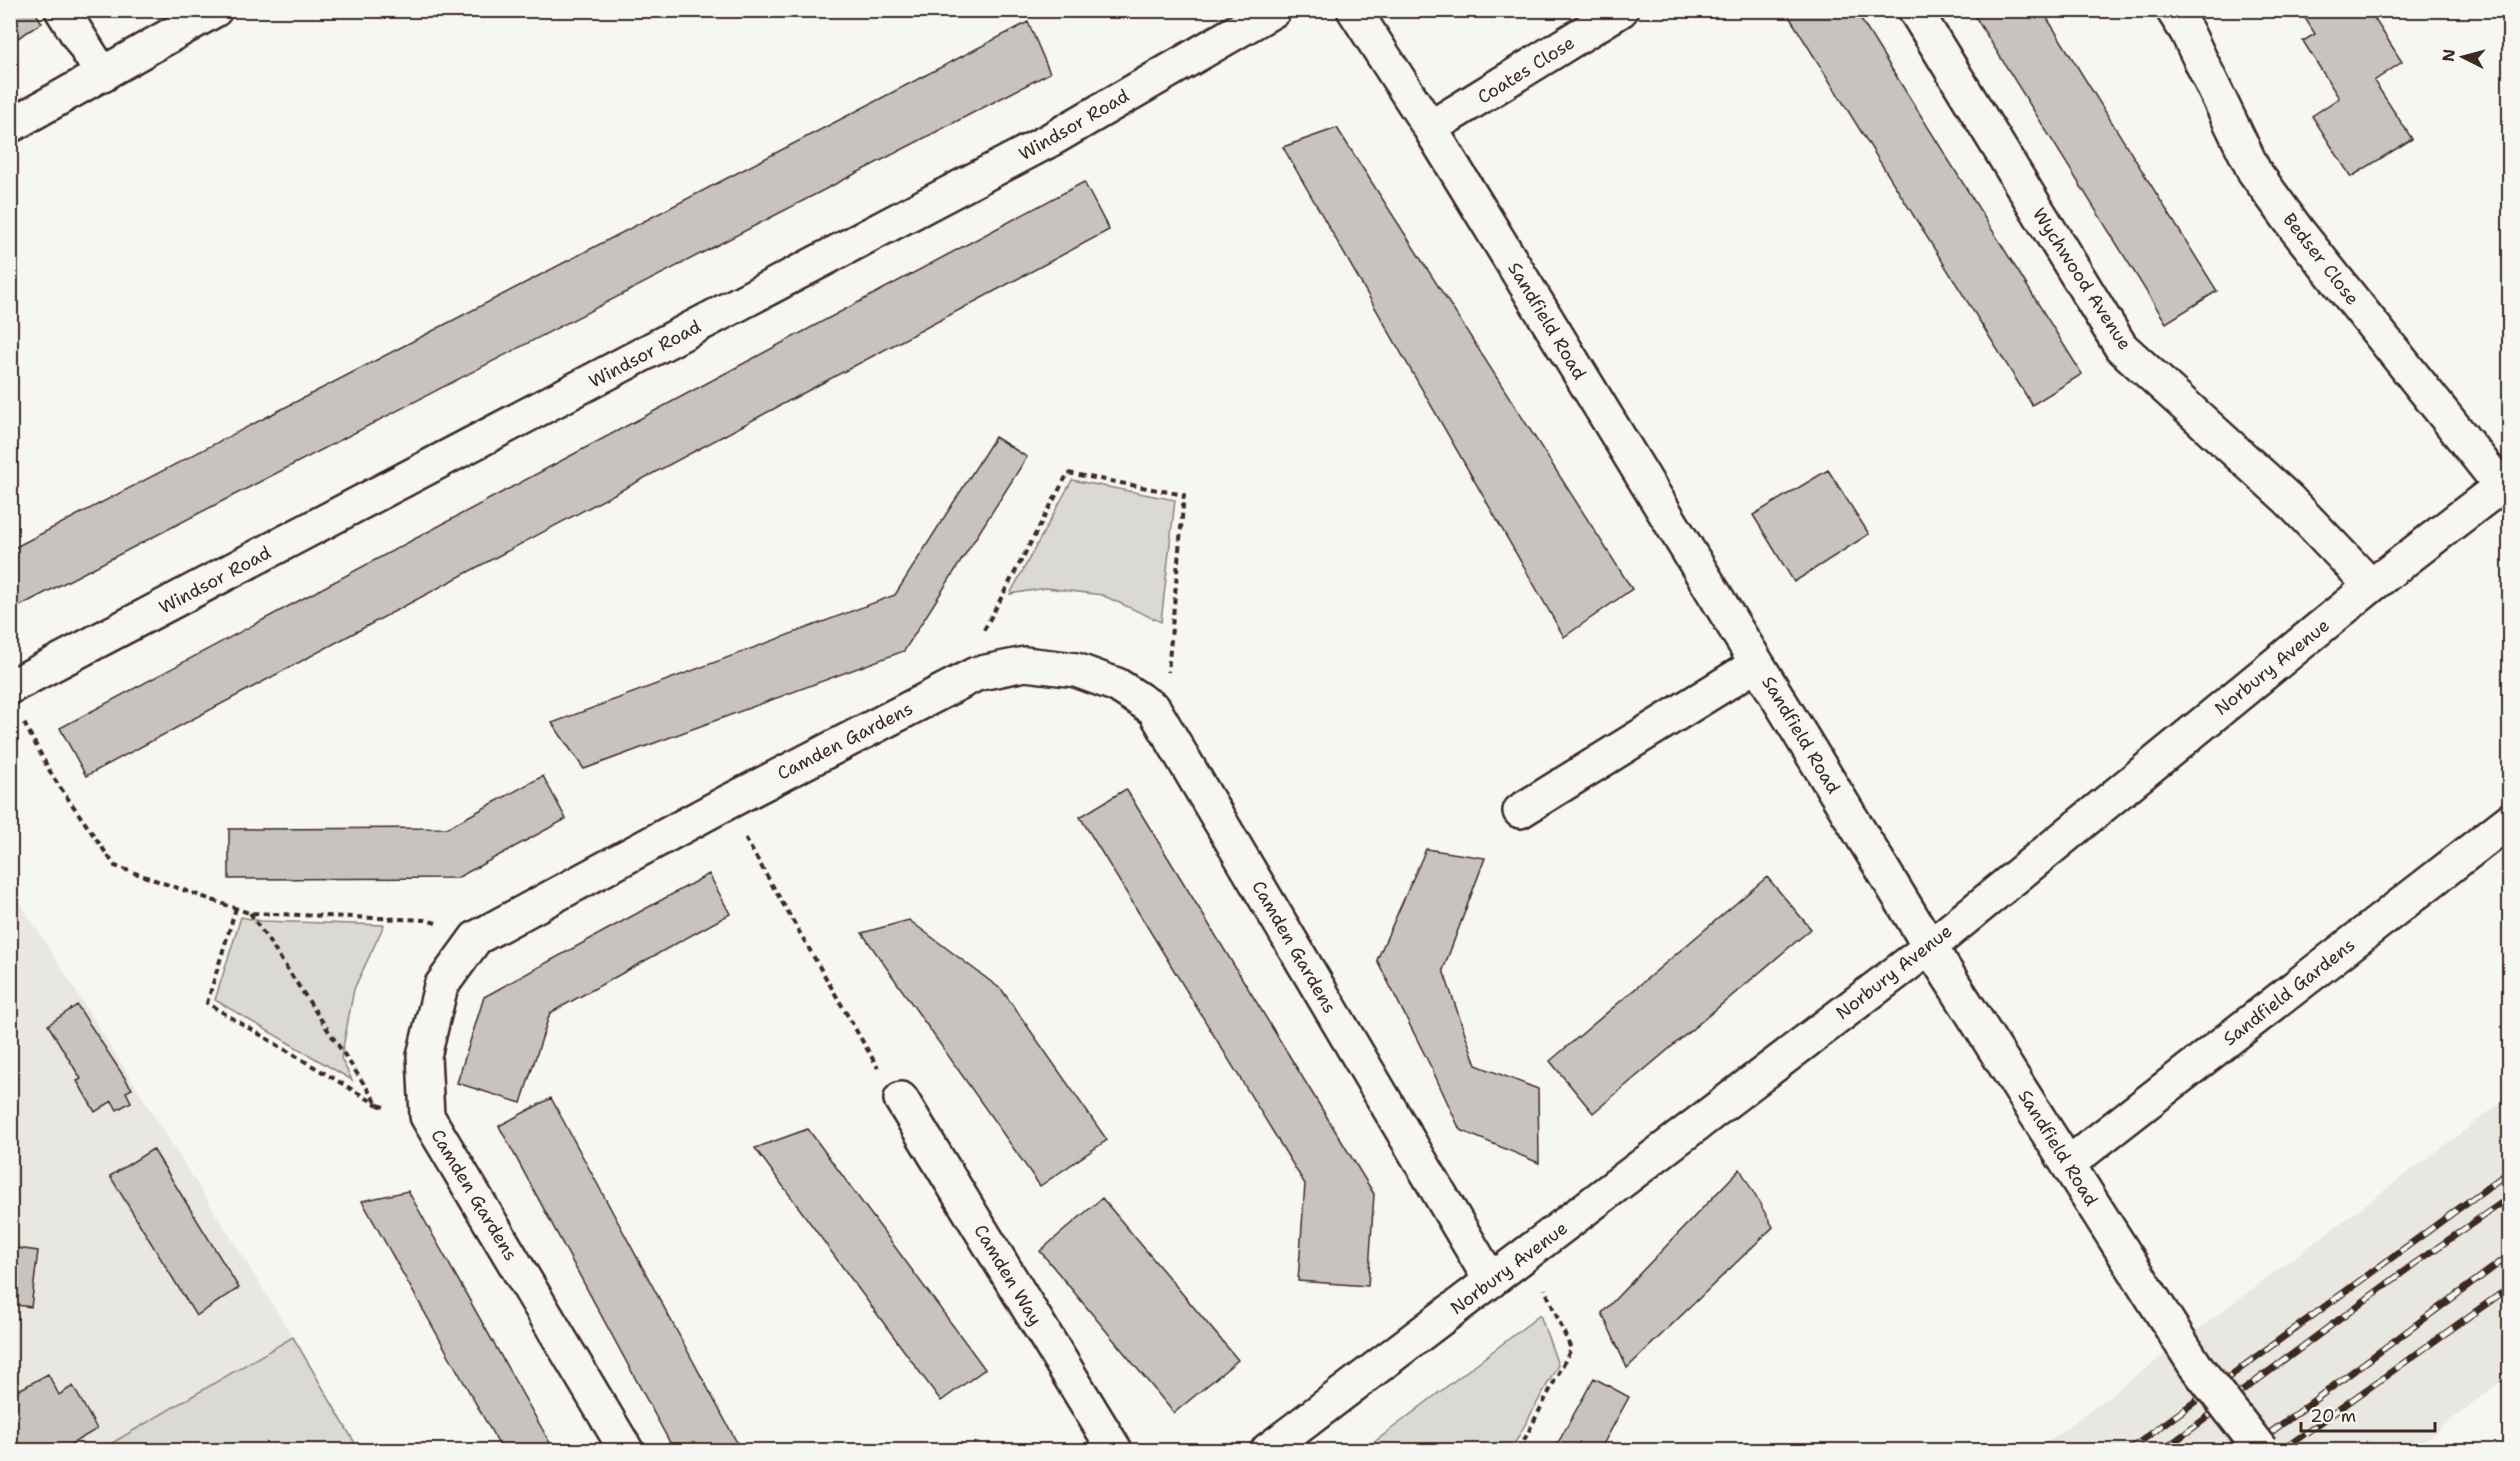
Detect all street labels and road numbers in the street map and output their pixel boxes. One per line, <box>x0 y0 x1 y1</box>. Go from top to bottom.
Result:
street label: Coates Close <box>1473 31 1579 109</box>
street label: Windsor Road <box>1015 84 1133 166</box>
street label: Wychwood Avenue <box>2027 203 2137 355</box>
street label: Bedser Close <box>2278 208 2364 310</box>
street label: Sandfield Road <box>1502 258 1592 384</box>
street label: Windsor Road <box>585 314 705 394</box>
street label: Windsor Road <box>155 540 275 620</box>
street label: Norbury Avenue <box>2210 613 2334 721</box>
street label: Sandfield Road <box>1756 672 1846 798</box>
street label: Camden Gardens <box>773 696 917 786</box>
street label: Camden Gardens <box>1246 876 1342 1018</box>
street label: Norbury Avenue <box>1831 919 1957 1025</box>
street label: Sandfield Gardens <box>2218 933 2360 1051</box>
street label: Sandfield Road <box>2013 1085 2103 1211</box>
street label: Camden Gardens <box>425 1125 523 1265</box>
street label: Norbury Avenue <box>1445 1216 1573 1320</box>
street label: Camden Way <box>968 1220 1048 1330</box>

